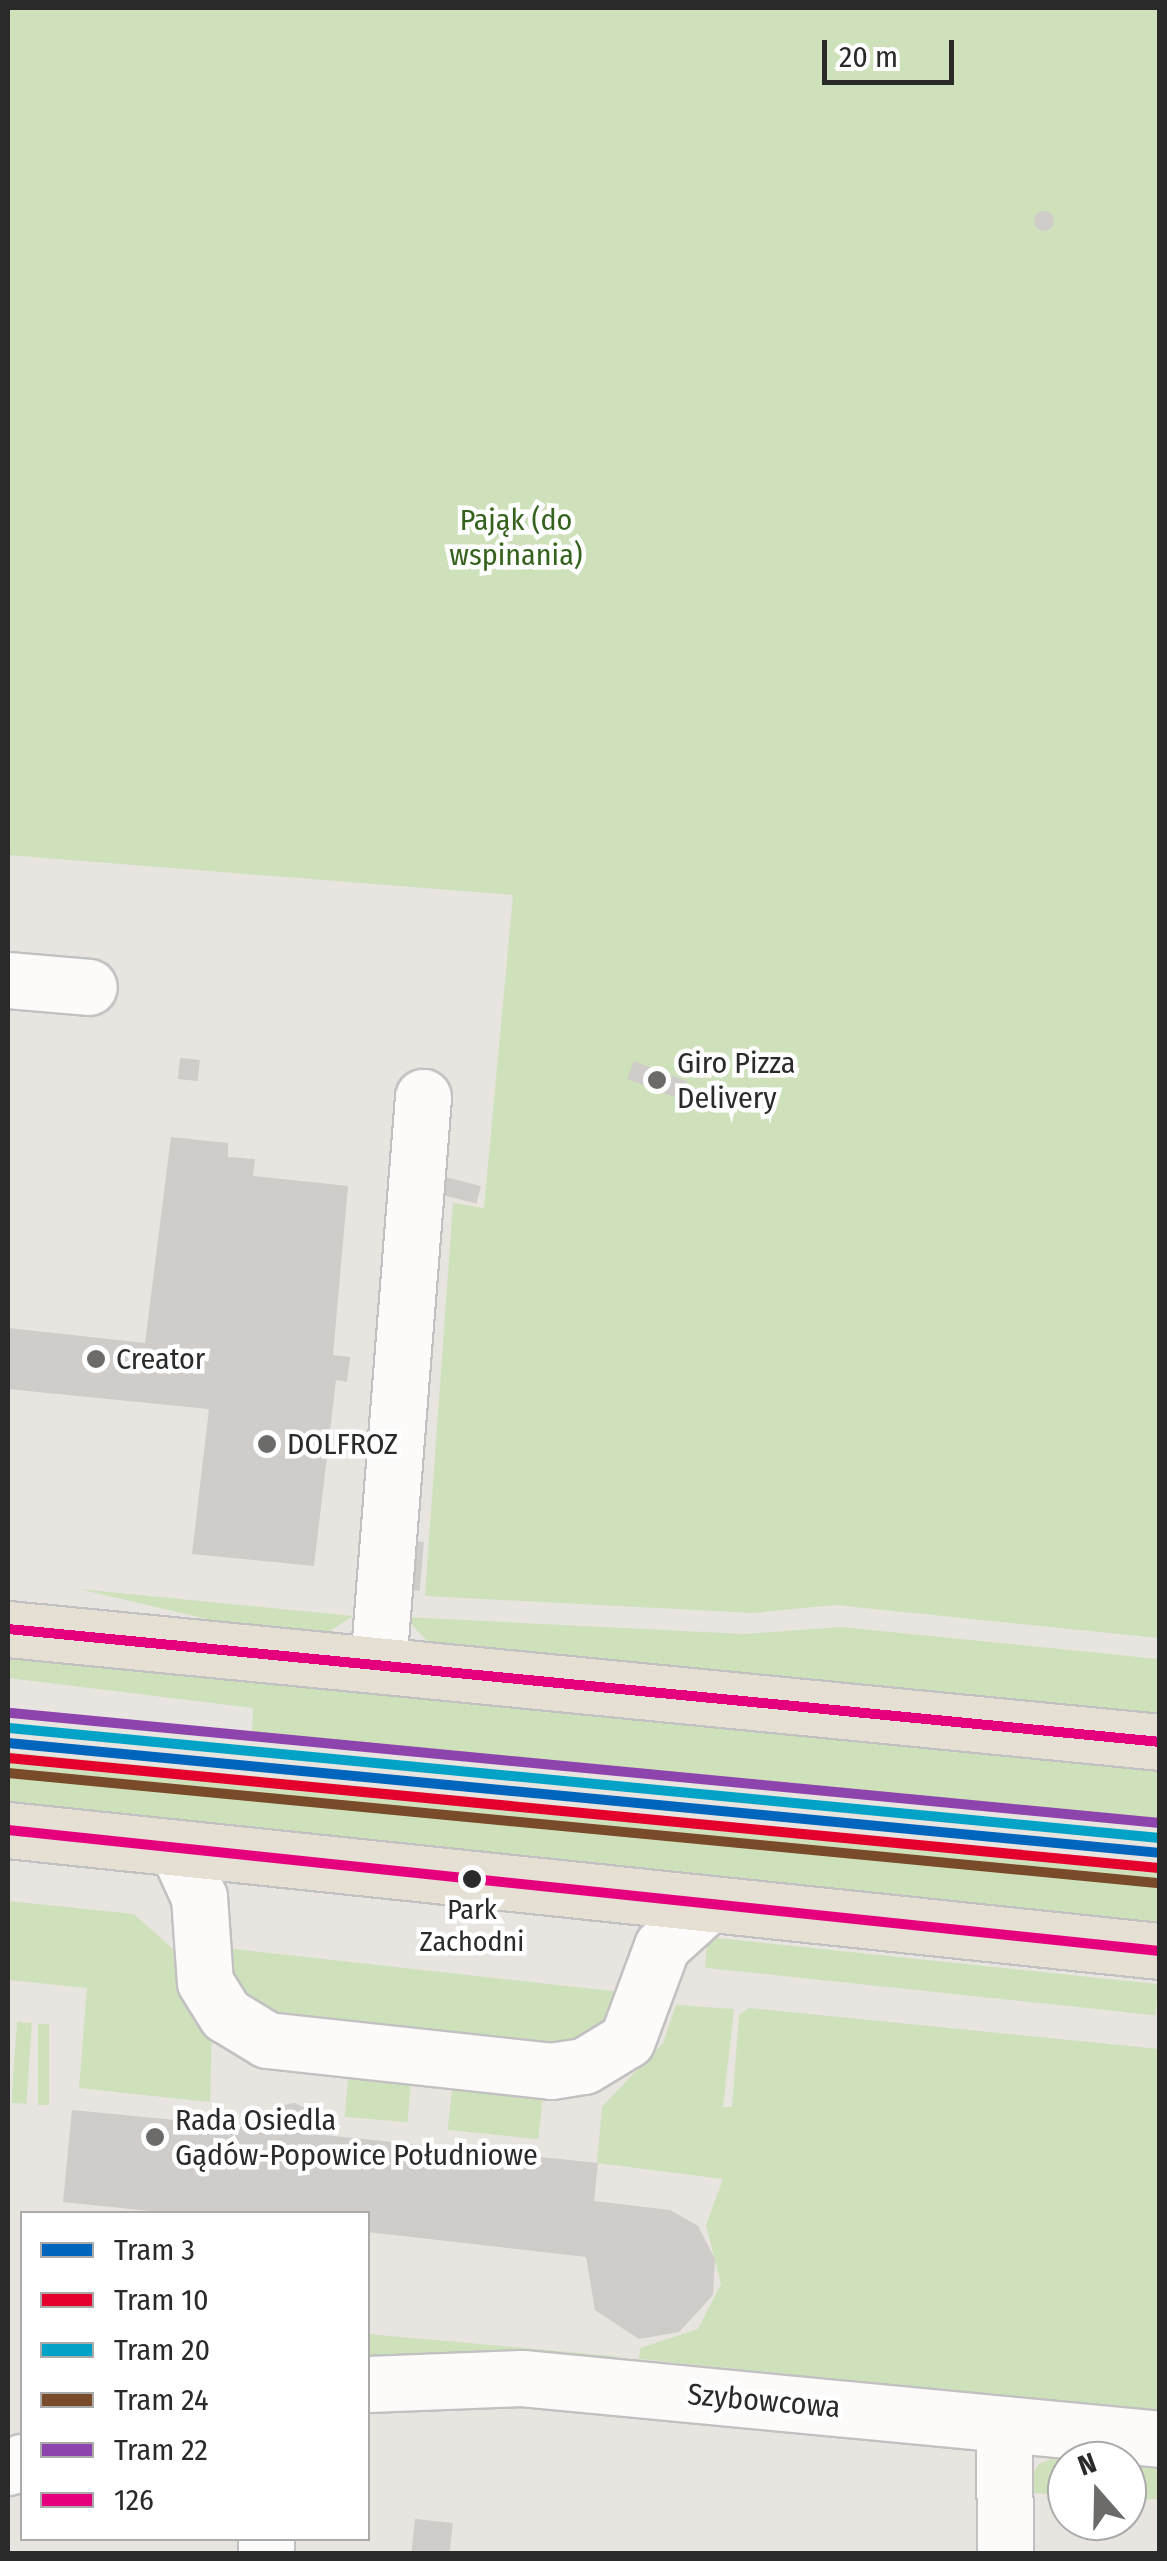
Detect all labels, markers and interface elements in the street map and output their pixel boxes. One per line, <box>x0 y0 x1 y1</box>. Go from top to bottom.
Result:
scale bar <box>827 20 960 82</box>
text: 20 m <box>839 39 898 75</box>
park label: Pająk (do wspinania) <box>449 502 583 572</box>
place label: Giro Pizza Delivery <box>677 1045 795 1116</box>
marker: Giro Pizza Delivery <box>646 1069 668 1091</box>
place label: Creator <box>116 1341 205 1377</box>
marker: Creator <box>85 1348 107 1370</box>
place label: DOLFROZ <box>287 1426 398 1462</box>
marker: DOLFROZ <box>256 1433 278 1455</box>
marker: Park Zachodni <box>462 1869 482 1889</box>
place label: Park Zachodni <box>420 1893 524 1959</box>
place label: Rada Osiedla Gądów-Popowice Południowe <box>175 2102 538 2172</box>
marker: Rada Osiedla Gądów-Popowice Południowe <box>144 2126 166 2148</box>
legend <box>20 2211 370 2541</box>
text: Tram 3 <box>114 2232 195 2268</box>
text: Tram 10 <box>114 2282 209 2318</box>
text: Tram 20 <box>114 2332 210 2368</box>
street label: Szybowcowa <box>686 2376 842 2426</box>
text: Tram 24 <box>114 2382 209 2418</box>
text: Tram 22 <box>114 2432 208 2468</box>
north arrow <box>1047 2441 1147 2541</box>
text: N <box>1074 2446 1101 2483</box>
text: 126 <box>114 2482 154 2518</box>

